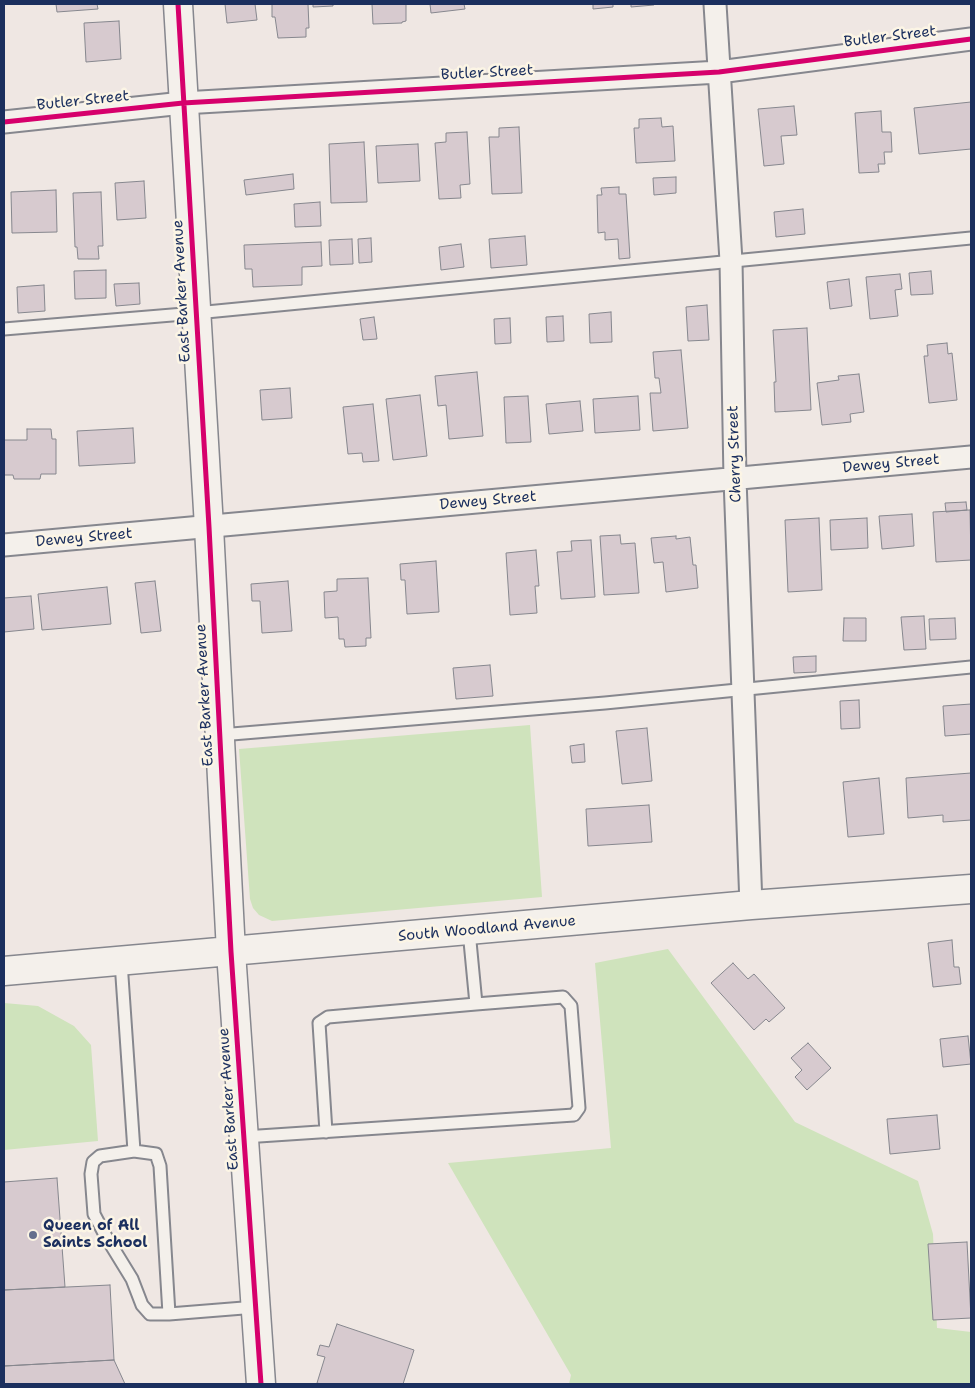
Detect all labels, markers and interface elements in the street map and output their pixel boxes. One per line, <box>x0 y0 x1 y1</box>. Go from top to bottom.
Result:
street label: Butler Street <box>843 22 937 52</box>
street label: Butler Street <box>440 62 534 84</box>
street label: Butler Street <box>36 87 130 115</box>
street label: East Barker Avenue <box>169 219 195 363</box>
street label: Cherry Street <box>724 405 746 503</box>
street label: Dewey Street <box>842 451 940 477</box>
street label: Dewey Street <box>439 488 537 514</box>
street label: Dewey Street <box>35 525 133 551</box>
street label: East Barker Avenue <box>192 623 218 767</box>
street label: South Woodland Avenue <box>397 912 577 946</box>
street label: East Barker Avenue <box>215 1027 243 1171</box>
place label: Queen of All Saints School <box>43 1217 147 1252</box>
marker: Queen of All Saints School <box>27 1229 39 1241</box>

